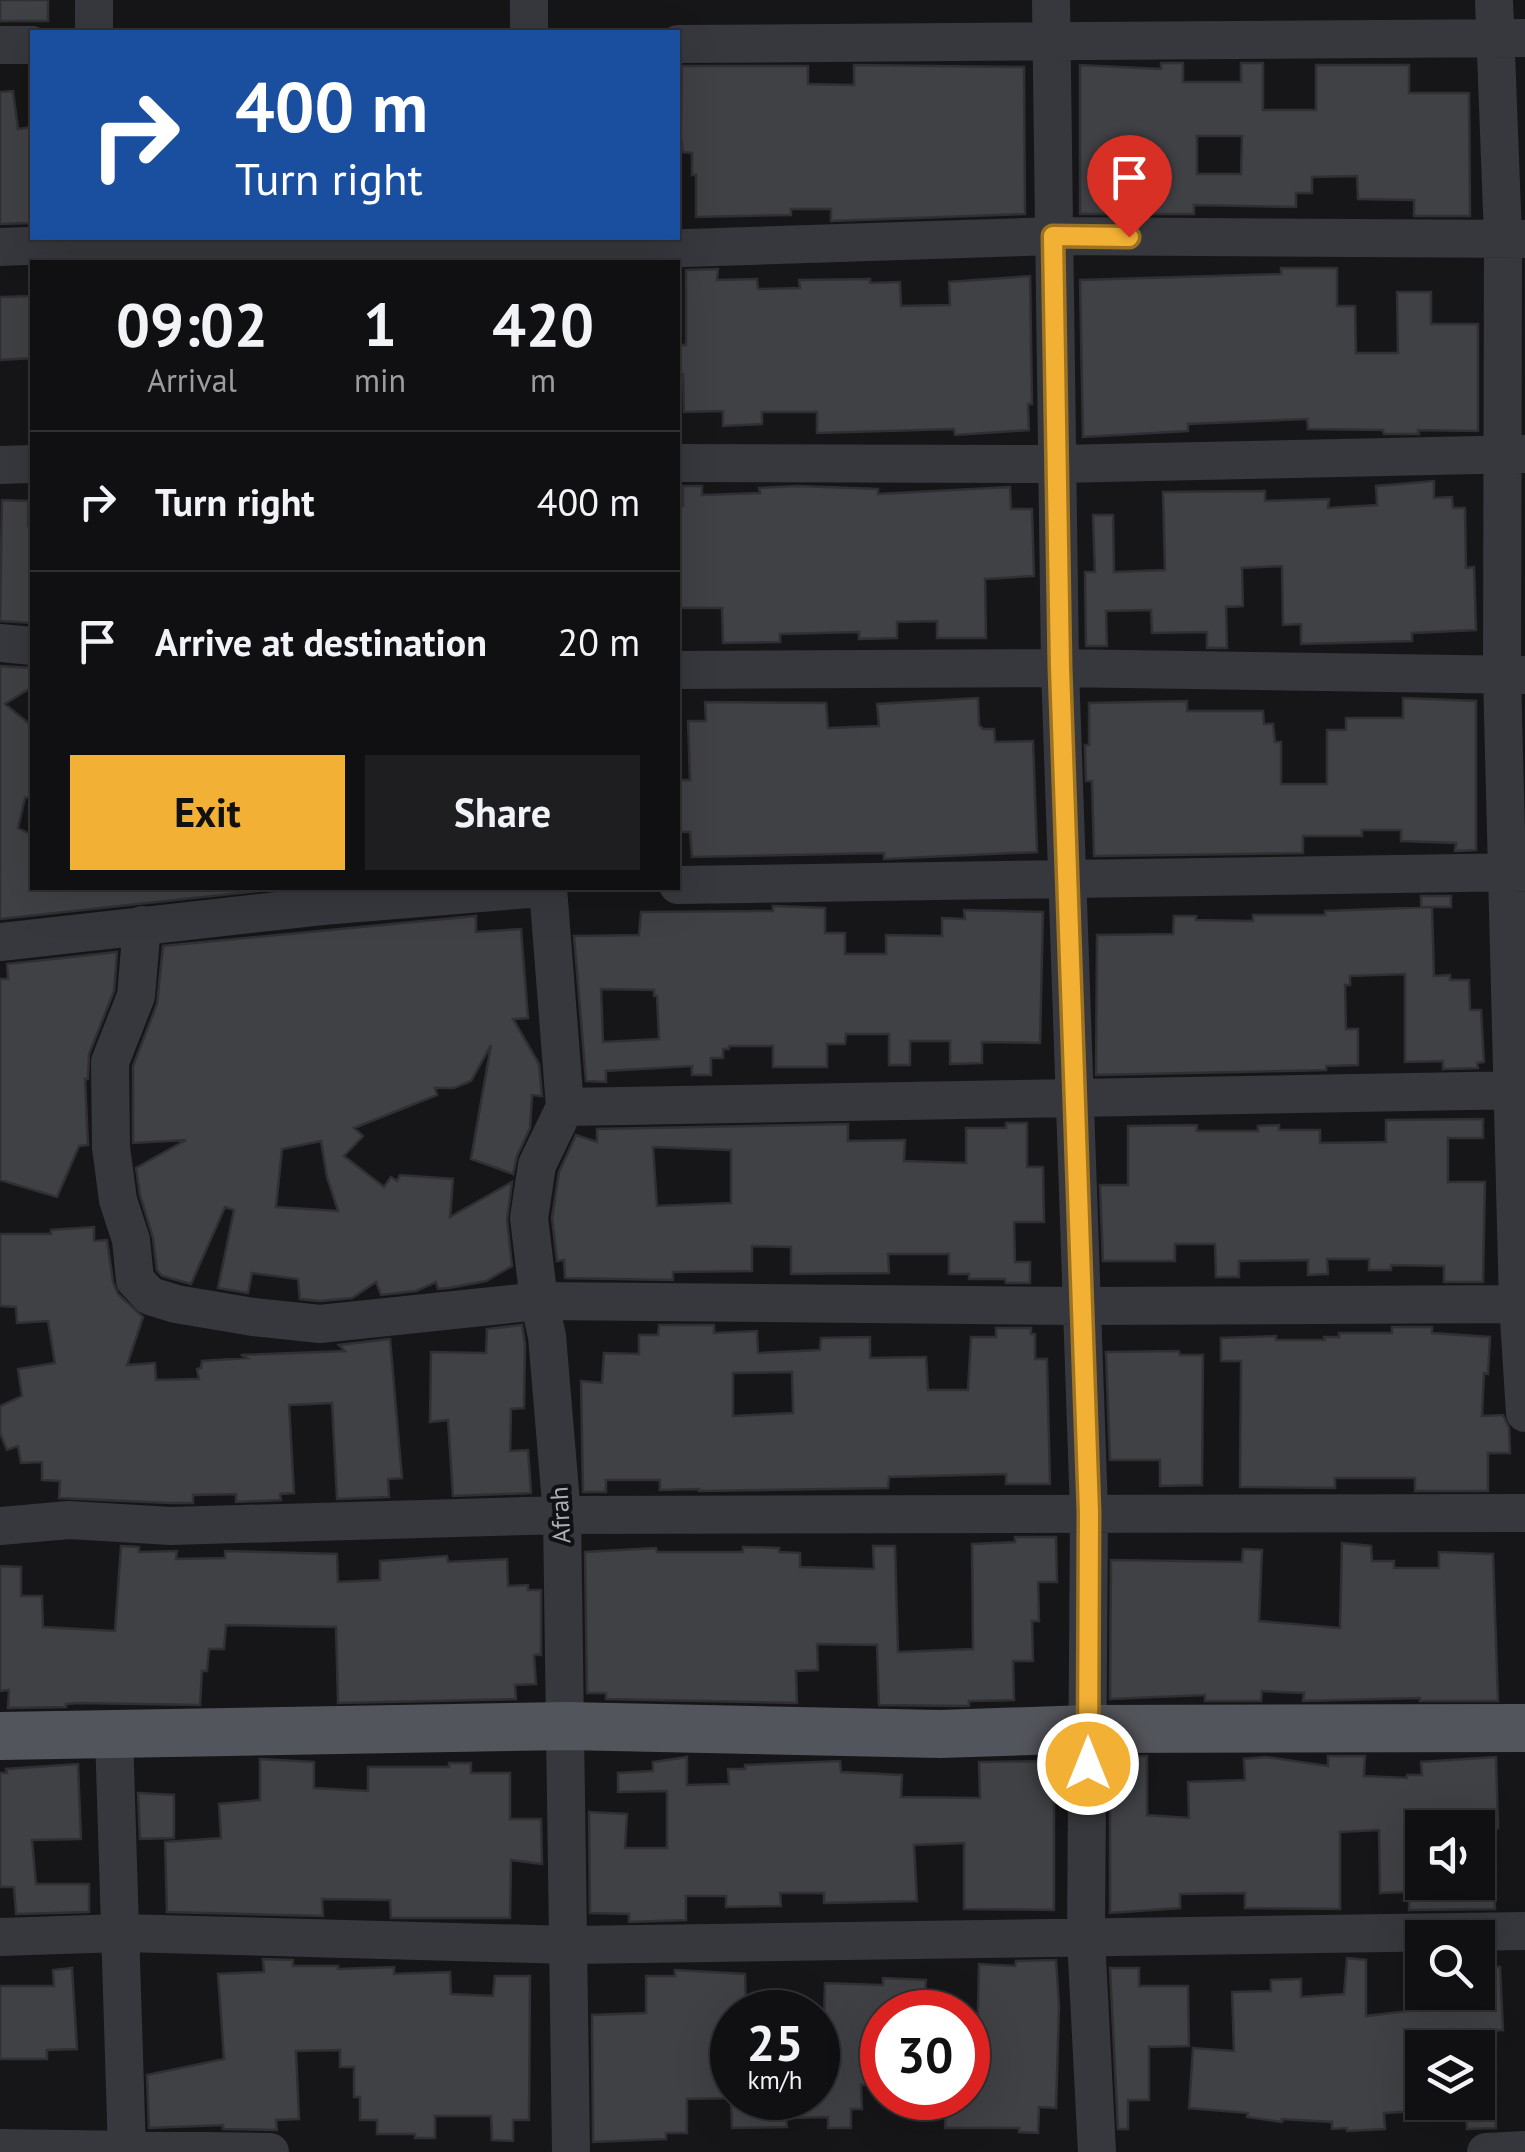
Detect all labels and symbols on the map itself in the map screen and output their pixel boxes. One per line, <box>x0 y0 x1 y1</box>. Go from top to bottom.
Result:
pin <box>1087 135 1172 238</box>
street label: Afrah <box>543 1486 577 1544</box>
position arrow <box>1036 1712 1140 1816</box>
speed limit sign: 30 <box>860 1990 990 2120</box>

